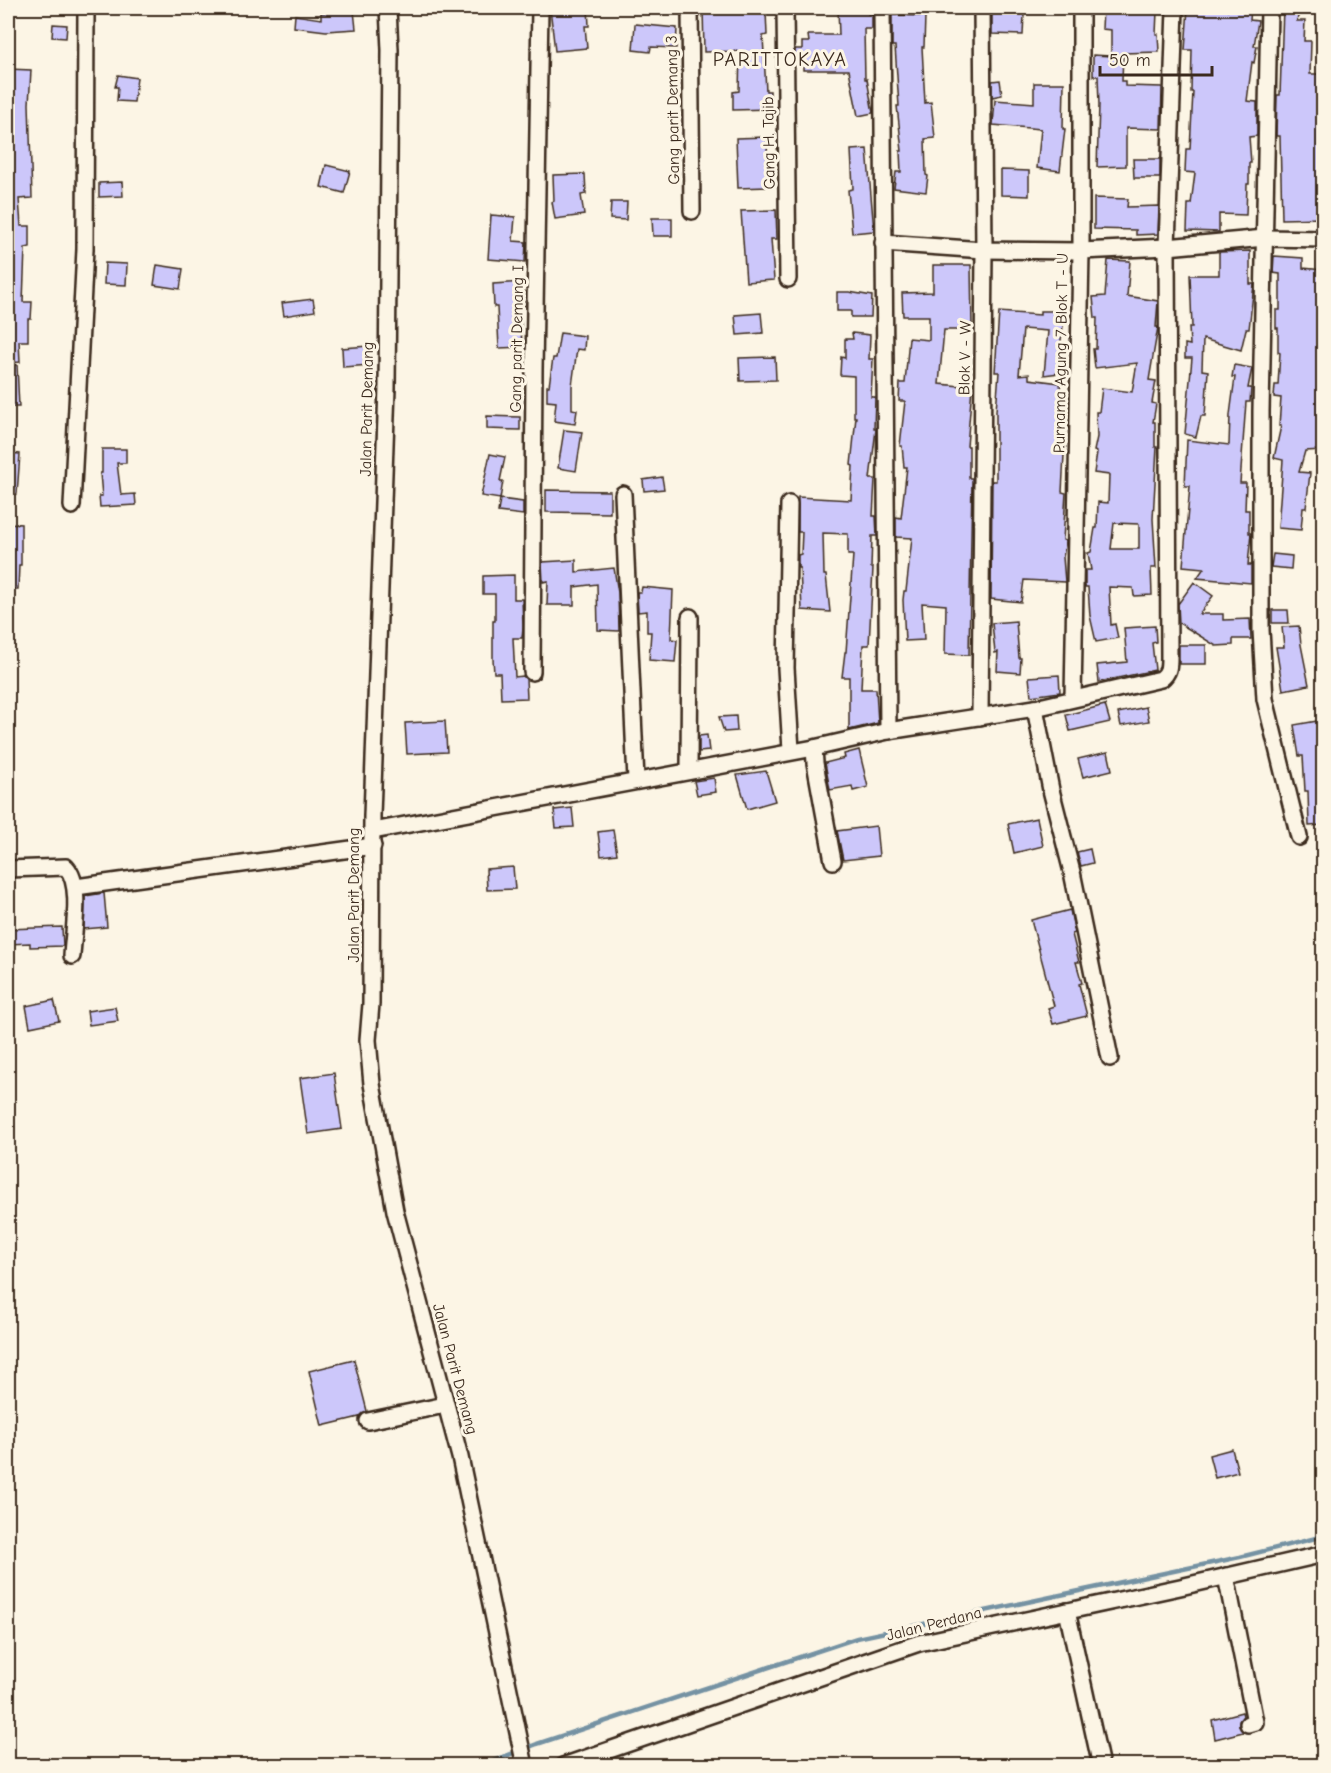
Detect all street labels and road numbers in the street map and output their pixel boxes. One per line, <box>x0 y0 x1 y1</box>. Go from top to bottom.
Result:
street label: Gang parit Demang 3 <box>663 35 683 185</box>
street label: Gang H. Tajib <box>759 96 779 190</box>
street label: Purnama Agung 7 Blok T - U <box>1050 253 1072 453</box>
street label: Gang parit Demang I <box>507 265 527 413</box>
street label: Blok V - W <box>955 320 975 395</box>
street label: Jalan Parit Demang <box>357 341 377 477</box>
street label: Jalan Parit Demang <box>345 828 363 962</box>
street label: Jalan Parit Demang <box>429 1302 481 1436</box>
street label: Jalan Perdana <box>884 1603 984 1645</box>

